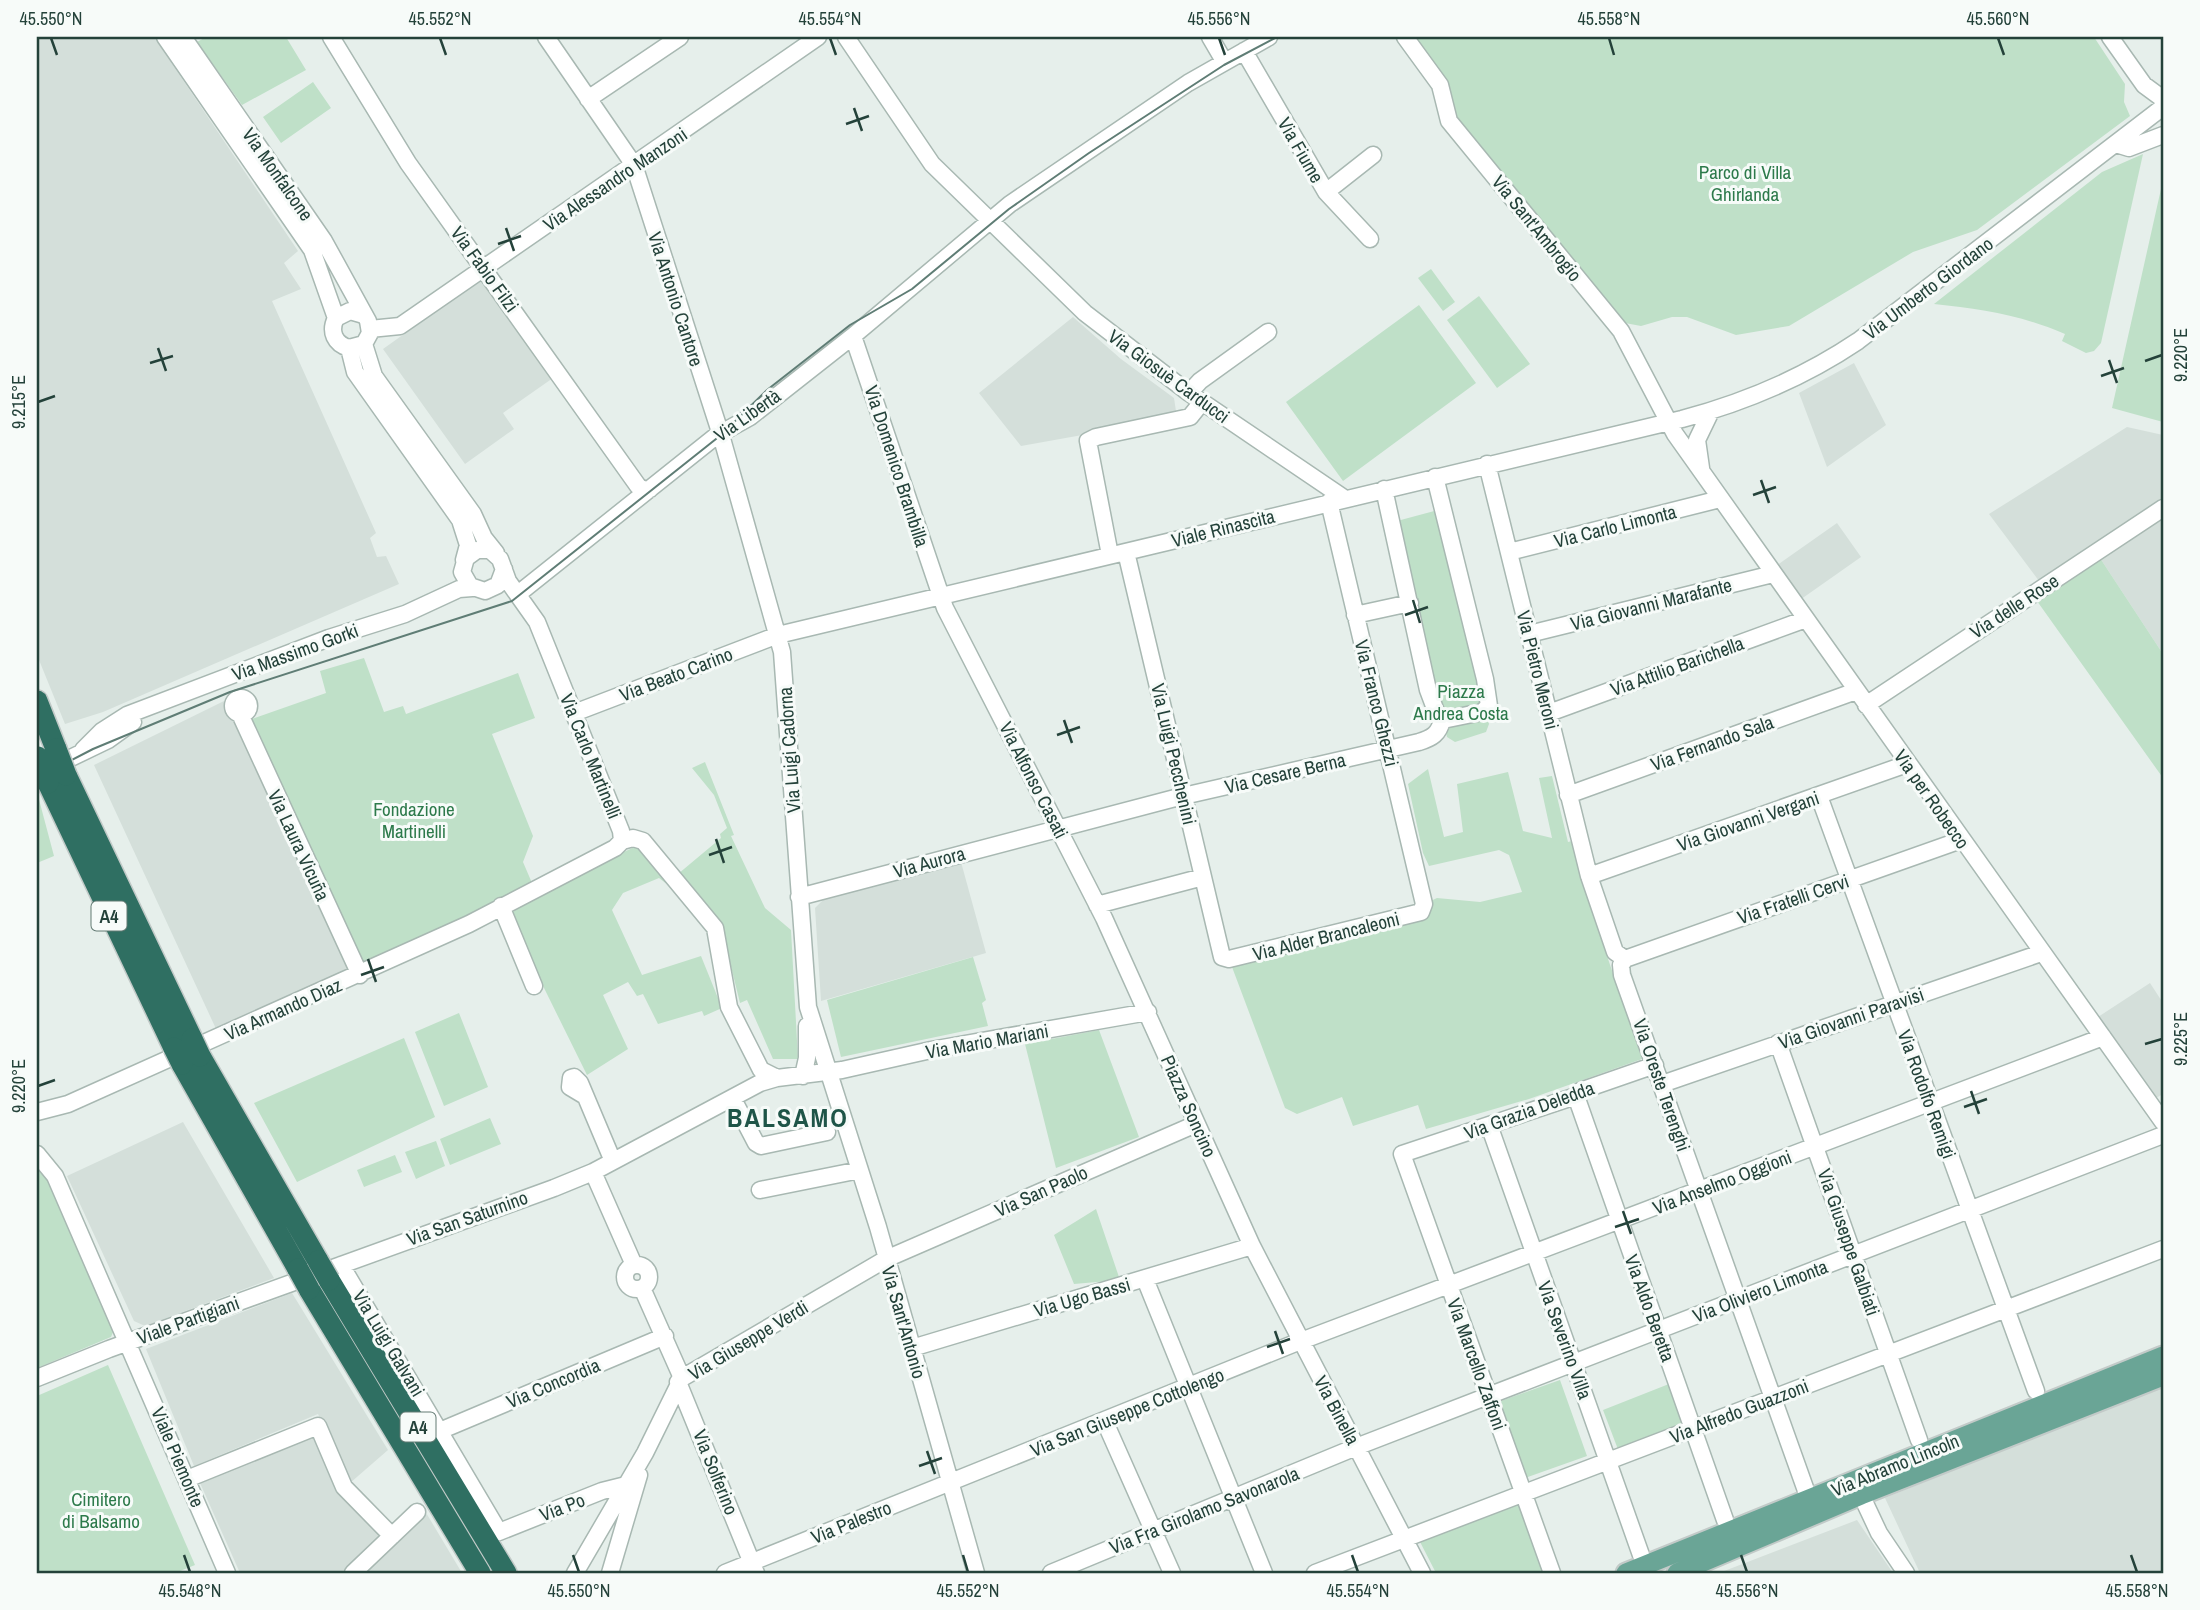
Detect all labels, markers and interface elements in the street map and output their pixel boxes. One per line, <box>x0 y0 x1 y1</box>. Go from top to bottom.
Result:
text: 45.550°N <box>20 6 83 31</box>
text: 45.552°N <box>409 6 472 31</box>
text: 45.554°N <box>799 6 862 31</box>
text: 45.556°N <box>1188 6 1251 31</box>
text: 45.558°N <box>1578 6 1641 31</box>
text: 45.560°N <box>1967 6 2030 31</box>
street label: Via Fiume <box>1272 112 1330 188</box>
street label: Via Alessandro Manzoni <box>538 121 692 237</box>
street label: Via Monfalcone <box>236 122 320 226</box>
park label: Parco di Villa Ghirlanda <box>1699 159 1792 207</box>
street label: Via Sant'Ambrogio <box>1486 169 1588 287</box>
street label: Via Fabio Filzi <box>445 221 525 317</box>
street label: Via Antonio Cantore <box>642 228 710 370</box>
street label: Via Umberto Giordano <box>1858 231 1998 345</box>
street label: Via Giosuè Carducci <box>1103 323 1235 429</box>
text: 9.220°E <box>2168 328 2193 382</box>
text: 9.215°E <box>6 375 31 429</box>
street label: Via Libertà <box>708 382 786 447</box>
street label: Via Domenico Brambilla <box>859 382 936 551</box>
street label: Via Carlo Limonta <box>1551 498 1679 554</box>
street label: Viale Rinascita <box>1169 503 1278 553</box>
street label: Via delle Rose <box>1965 568 2063 644</box>
street label: Via Giovanni Marafante <box>1568 571 1734 637</box>
street label: Via Pietro Meroni <box>1511 608 1565 732</box>
street label: Via Massimo Gorki <box>228 617 362 687</box>
street label: Via Attilio Barichella <box>1607 630 1748 702</box>
street label: Via Franco Ghezzi <box>1349 637 1405 769</box>
street label: Via Beato Carino <box>616 640 736 708</box>
park label: Piazza Andrea Costa <box>1412 678 1509 726</box>
street label: Via Luigi Pecchenini <box>1145 681 1203 827</box>
street label: Via Luigi Cadorna <box>772 686 806 814</box>
street label: Via Carlo Martinelli <box>554 689 628 823</box>
street label: Via Fernando Sala <box>1647 709 1777 777</box>
street label: Via Alfonso Casati <box>993 717 1075 843</box>
street label: Via per Robecco <box>1888 744 1976 854</box>
street label: Via Cesare Berna <box>1222 746 1348 800</box>
street label: Via Giovanni Vergani <box>1673 784 1823 858</box>
street label: Via Laura Vicuña <box>262 785 336 905</box>
park label: Fondazione Martinelli <box>373 796 455 844</box>
street label: Via Aurora <box>890 840 968 884</box>
street label: Via Fratelli Cervi <box>1734 868 1852 930</box>
road number: A4 <box>92 902 126 931</box>
street label: Via Alder Brancaleoni <box>1250 905 1402 967</box>
street label: Via Armando Diaz <box>220 971 346 1047</box>
street label: Via Giovanni Paravisi <box>1775 981 1927 1055</box>
text: 9.225°E <box>2168 1012 2193 1066</box>
street label: Via Oreste Terenghi <box>1627 1015 1697 1155</box>
street label: Via Mario Mariani <box>923 1017 1051 1065</box>
street label: Via Rodolfo Remigi <box>1892 1026 1962 1162</box>
street label: Piazza Soncino <box>1155 1051 1223 1161</box>
text: 9.220°E <box>6 1059 31 1113</box>
street label: Via Grazia Deledda <box>1460 1074 1598 1146</box>
district label: BALSAMO <box>727 1100 849 1135</box>
street label: Via Anselmo Oggioni <box>1649 1144 1795 1220</box>
street label: Via San Paolo <box>990 1159 1092 1223</box>
street label: Via Giuseppe Galbiati <box>1812 1165 1886 1319</box>
street label: Via San Saturnino <box>403 1184 531 1252</box>
street label: Via Aldo Beretta <box>1619 1251 1682 1366</box>
street label: Via Oliviero Limonta <box>1689 1253 1832 1329</box>
street label: Via Sant'Antonio <box>875 1263 933 1381</box>
street label: Via Ugo Bassi <box>1031 1271 1133 1323</box>
street label: Via Severino Villa <box>1532 1277 1599 1403</box>
street label: Via Luigi Galvani <box>347 1285 431 1401</box>
street label: Viale Partigiani <box>133 1289 243 1351</box>
street label: Via Giuseppe Verdi <box>683 1294 813 1386</box>
street label: Via Marcello Zaffoni <box>1441 1294 1513 1434</box>
street label: Via Concordia <box>502 1351 604 1414</box>
street label: Via San Giuseppe Cottolengo <box>1026 1361 1228 1463</box>
street label: Via Binella <box>1308 1371 1366 1450</box>
street label: Via Alfredo Guazzoni <box>1666 1373 1812 1449</box>
street label: Viale Piemonte <box>145 1403 211 1511</box>
road number: A4 <box>400 1412 436 1442</box>
street label: Via Solferino <box>687 1425 745 1519</box>
street label: Via Abramo Lincoln <box>1827 1428 1963 1502</box>
street label: Via Fra Girolamo Savonarola <box>1105 1460 1303 1560</box>
park label: Cimitero di Balsamo <box>62 1486 140 1534</box>
street label: Via Po <box>536 1487 588 1527</box>
street label: Via Palestro <box>807 1494 895 1550</box>
text: 45.548°N <box>159 1578 222 1603</box>
text: 45.550°N <box>548 1578 611 1603</box>
text: 45.552°N <box>937 1578 1000 1603</box>
text: 45.554°N <box>1327 1578 1390 1603</box>
text: 45.556°N <box>1716 1578 1779 1603</box>
text: 45.558°N <box>2106 1578 2169 1603</box>

